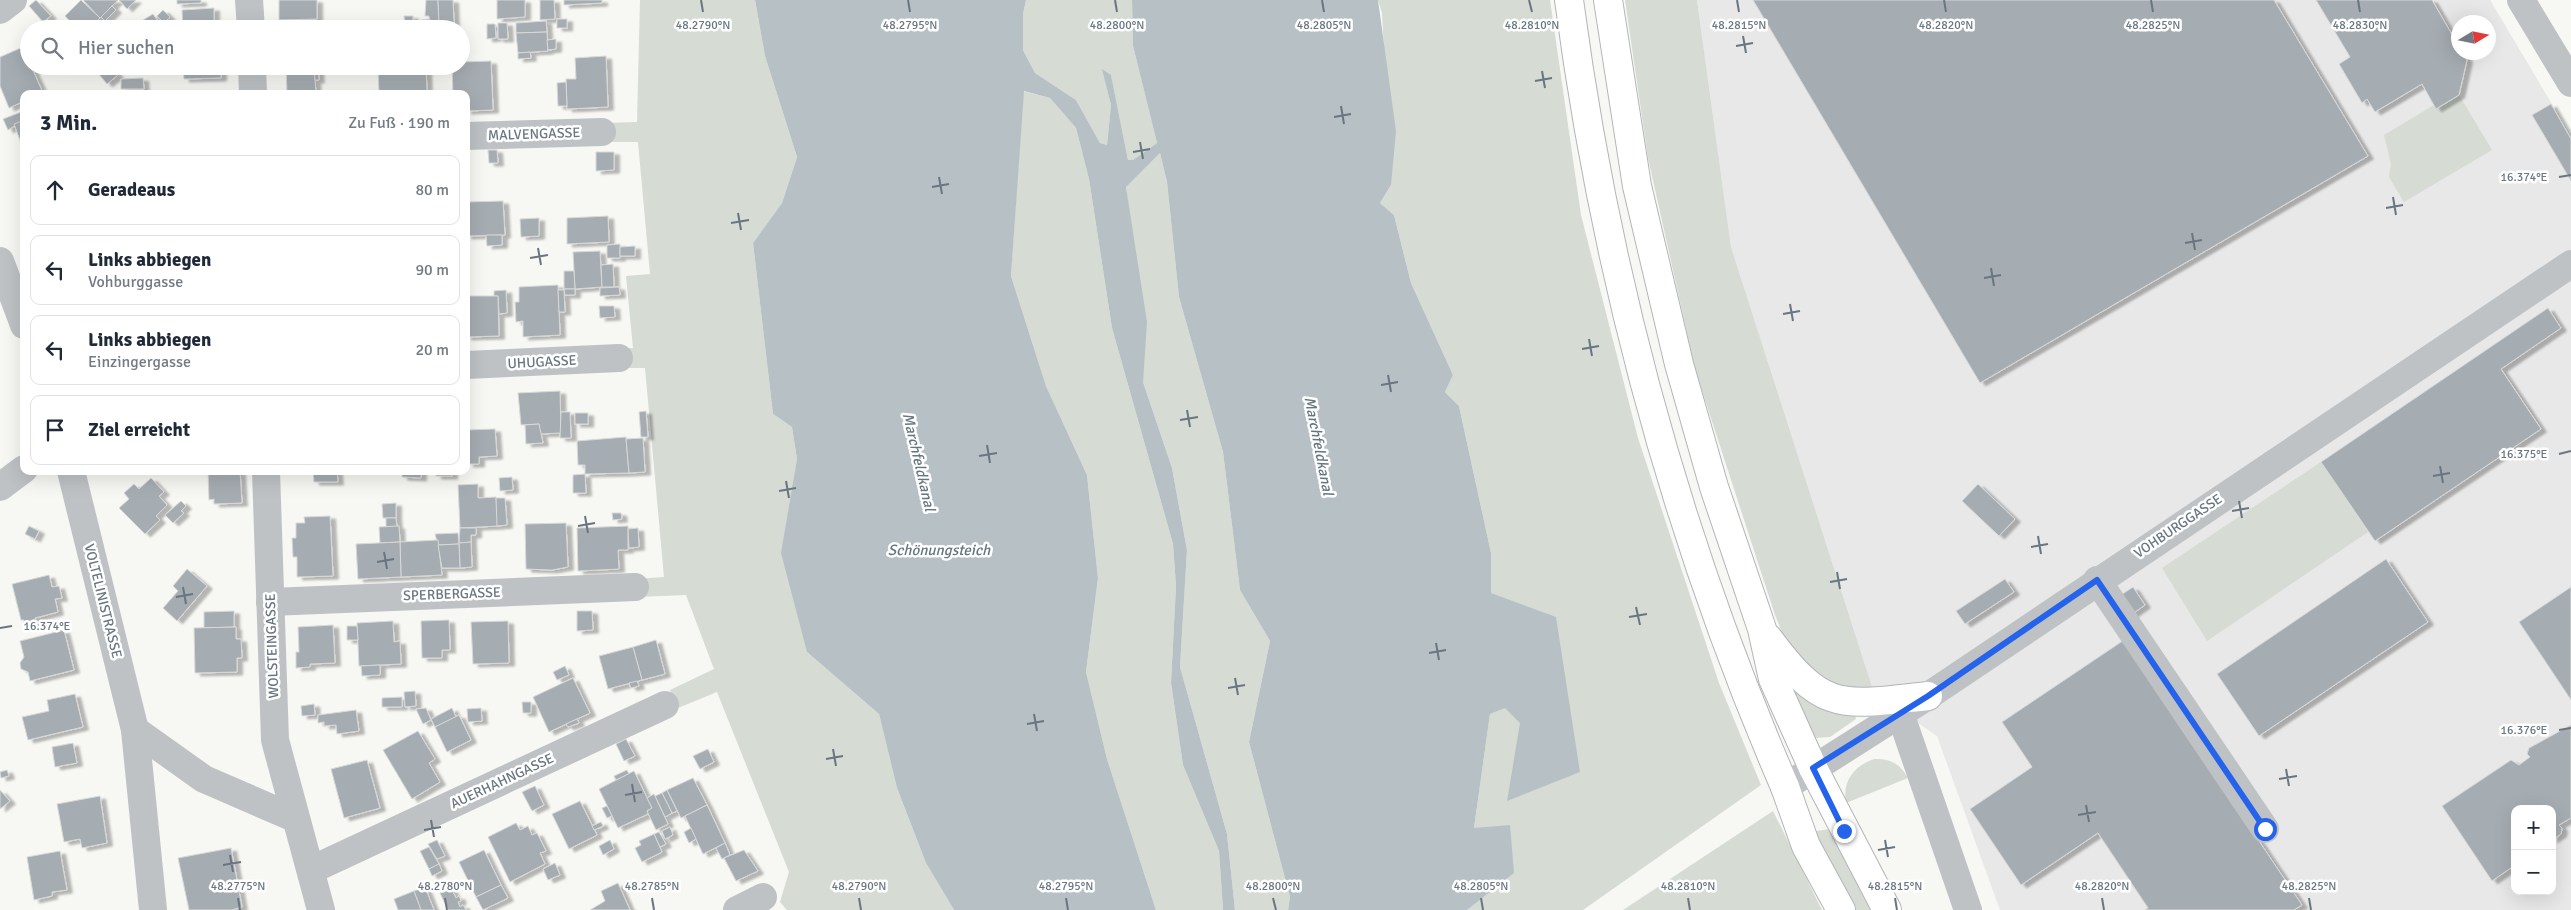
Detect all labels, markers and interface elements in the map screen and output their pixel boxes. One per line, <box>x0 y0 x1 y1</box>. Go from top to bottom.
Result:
north arrow <box>2451 15 2496 60</box>
text: 48.2790°N <box>676 18 730 33</box>
text: 48.2795°N <box>883 18 937 33</box>
text: 48.2800°N <box>1090 18 1144 33</box>
text: 48.2805°N <box>1297 18 1351 33</box>
text: 48.2810°N <box>1505 18 1559 33</box>
text: 48.2815°N <box>1712 18 1766 33</box>
text: 48.2820°N <box>1919 18 1973 33</box>
text: 48.2825°N <box>2126 18 2180 33</box>
text: 48.2830°N <box>2333 18 2387 33</box>
search box <box>20 20 470 75</box>
icon: search <box>38 34 66 62</box>
text: Hier suchen <box>78 36 174 60</box>
text: 3 Min. <box>40 110 97 136</box>
text: Zu Fuß · 190 m <box>348 113 450 133</box>
street label: MALVENGASSE <box>488 124 581 144</box>
text: 16.374°E <box>2501 170 2548 185</box>
icon: ahead <box>41 176 69 204</box>
text: Geradeaus <box>88 178 175 202</box>
text: 80 m <box>415 180 449 200</box>
text: Links abbiegen <box>88 248 211 272</box>
icon: left <box>41 256 69 284</box>
text: 90 m <box>415 260 449 280</box>
text: Vohburggasse <box>88 272 183 292</box>
text: Links abbiegen <box>88 328 211 352</box>
icon: left <box>41 336 69 364</box>
text: 20 m <box>415 340 449 360</box>
text: Einzingergasse <box>88 352 191 372</box>
street label: UHUGASSE <box>507 352 577 372</box>
water label: Marchfeldkanal <box>1301 395 1338 498</box>
water label: Marchfeldkanal <box>899 411 939 514</box>
icon: arrive <box>41 416 69 444</box>
text: Ziel erreicht <box>88 418 190 442</box>
text: 16.375°E <box>2501 447 2548 462</box>
street label: VOHBURGGASSE <box>2131 490 2225 562</box>
water label: Schönungsteich <box>888 541 991 559</box>
street label: VOLTELINISTRASSE <box>81 542 125 660</box>
street label: SPERBERGASSE <box>403 584 501 604</box>
street label: WOLSTEINGASSE <box>262 593 282 699</box>
text: 16.374°E <box>24 619 71 634</box>
text: 16.376°E <box>2501 723 2548 738</box>
street label: AUERHAHNGASSE <box>448 750 556 812</box>
map controls <box>2511 805 2556 895</box>
button: + <box>2511 805 2556 850</box>
route start <box>2254 818 2277 841</box>
route end <box>1833 820 1856 843</box>
button: − <box>2511 850 2556 895</box>
text: 48.2775°N <box>211 879 265 894</box>
text: 48.2780°N <box>418 879 472 894</box>
text: 48.2785°N <box>625 879 679 894</box>
text: 48.2790°N <box>832 879 886 894</box>
text: 48.2795°N <box>1039 879 1093 894</box>
text: 48.2800°N <box>1246 879 1300 894</box>
text: 48.2805°N <box>1454 879 1508 894</box>
text: 48.2810°N <box>1661 879 1715 894</box>
text: 48.2815°N <box>1868 879 1922 894</box>
text: 48.2820°N <box>2075 879 2129 894</box>
text: 48.2825°N <box>2282 879 2336 894</box>

